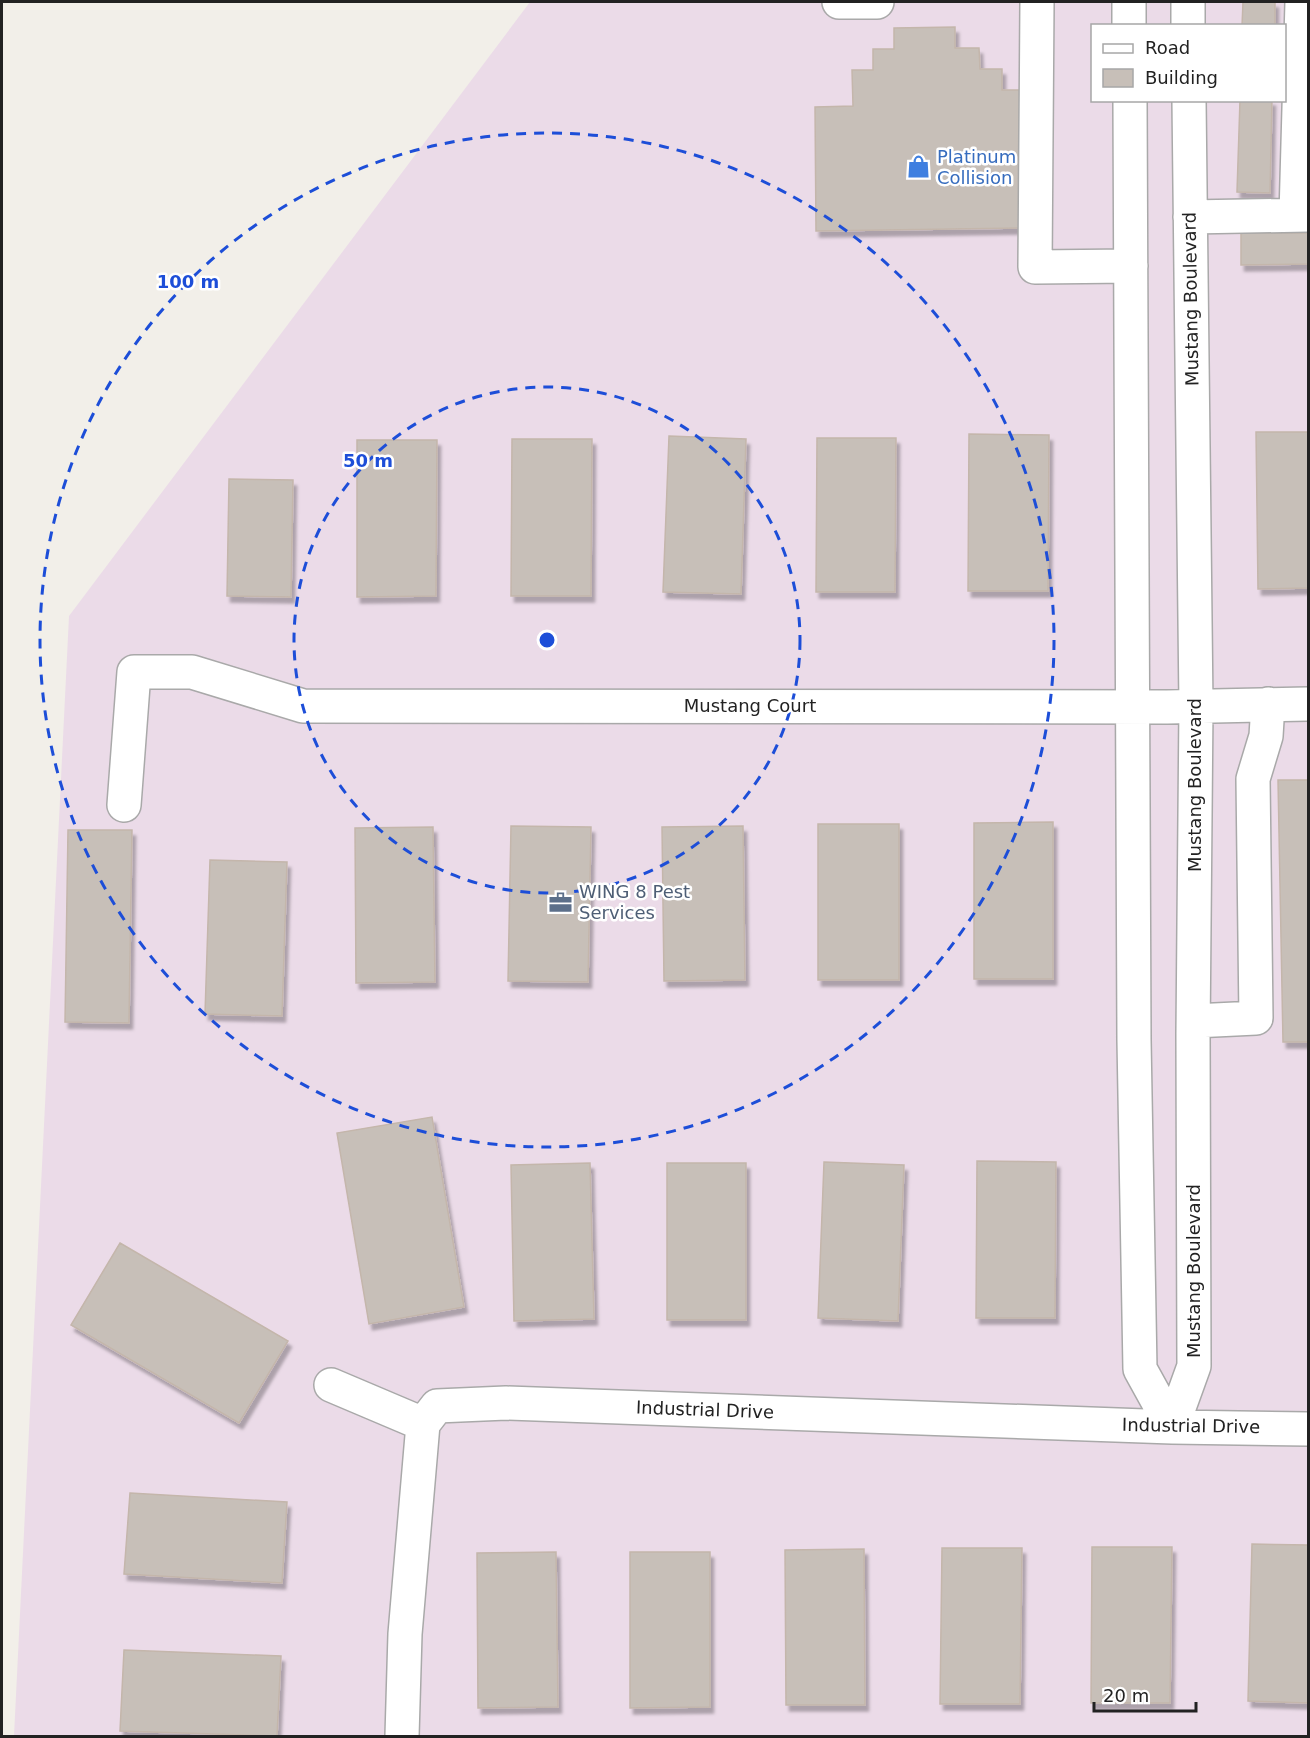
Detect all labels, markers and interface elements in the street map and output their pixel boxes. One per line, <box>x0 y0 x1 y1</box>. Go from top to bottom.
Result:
legend <box>1091 24 1286 102</box>
text: Road <box>1145 37 1190 58</box>
text: Building <box>1145 67 1218 88</box>
place label: Platinum Collision <box>937 146 1016 188</box>
shop icon: Platinum Collision <box>906 154 932 180</box>
street label: Mustang Boulevard <box>1178 212 1203 386</box>
text: 100 m <box>157 271 219 292</box>
text: 50 m <box>343 450 393 471</box>
centre of rings <box>537 630 557 650</box>
street label: Mustang Court <box>684 695 816 716</box>
street label: Mustang Boulevard <box>1184 698 1205 872</box>
place label: WING 8 Pest Services <box>579 881 690 923</box>
office icon: WING 8 Pest Services <box>548 889 574 915</box>
street label: Mustang Boulevard <box>1183 1184 1204 1358</box>
street label: Industrial Drive <box>636 1397 774 1422</box>
street label: Industrial Drive <box>1122 1414 1260 1437</box>
scale bar <box>1094 1675 1196 1713</box>
text: 20 m <box>1103 1685 1149 1706</box>

